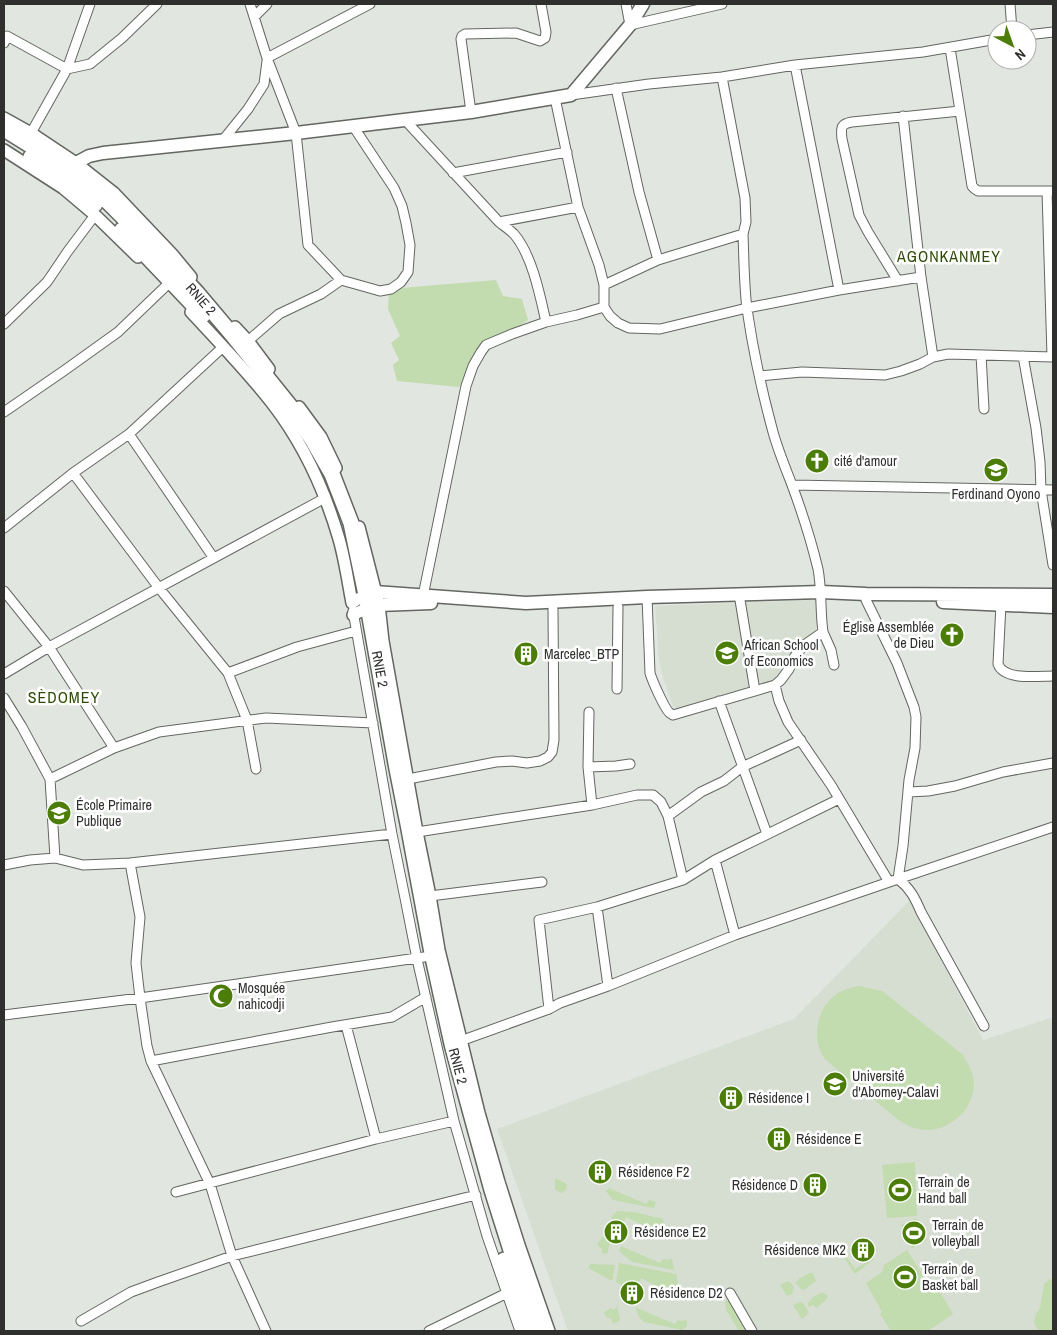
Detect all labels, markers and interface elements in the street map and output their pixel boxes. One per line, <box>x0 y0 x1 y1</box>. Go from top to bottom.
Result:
north arrow <box>987 20 1037 70</box>
text: N <box>1011 45 1030 64</box>
district label: AGONKANMEY <box>896 245 1001 267</box>
street label: RNIE 2 <box>182 279 220 319</box>
church icon: cité d'amour <box>804 448 830 474</box>
place label: cité d'amour <box>834 452 897 470</box>
school or university icon: Ferdinand Oyono <box>983 457 1009 483</box>
place label: Ferdinand Oyono <box>952 485 1040 503</box>
place label: Église Assemblée de Dieu <box>843 618 934 652</box>
church icon: Église Assemblée de Dieu <box>939 622 965 648</box>
place label: African School of Economics <box>743 636 819 670</box>
school or university icon: African School of Economics <box>714 640 740 666</box>
building icon: Marcelec_BTP <box>513 641 539 667</box>
place label: Marcelec_BTP <box>544 645 620 663</box>
street label: RNIE 2 <box>368 649 392 689</box>
district label: SÈDOMEY <box>28 686 100 708</box>
place label: École Primaire Publique <box>76 796 152 830</box>
school or university icon: École Primaire Publique <box>46 800 72 826</box>
place label: Mosquée nahicodji <box>238 979 285 1013</box>
mosque icon: Mosquée nahicodji <box>208 983 234 1009</box>
street label: RNIE 2 <box>445 1046 471 1086</box>
place label: Université d'Abomey-Calavi <box>852 1067 939 1101</box>
school or university icon: Université d'Abomey-Calavi <box>822 1071 848 1097</box>
building icon: Résidence I <box>718 1085 744 1111</box>
place label: Résidence I <box>748 1089 809 1107</box>
building icon: Résidence E <box>766 1126 792 1152</box>
place label: Résidence E <box>796 1130 862 1148</box>
building icon: Résidence F2 <box>587 1159 613 1185</box>
place label: Résidence F2 <box>618 1163 689 1181</box>
building icon: Résidence D <box>802 1172 828 1198</box>
place label: Terrain de Hand ball <box>918 1173 970 1207</box>
place label: Résidence D <box>732 1176 798 1194</box>
sports icon: Terrain de Hand ball <box>887 1177 913 1203</box>
place label: Terrain de volleyball <box>932 1216 984 1250</box>
building icon: Résidence E2 <box>603 1219 629 1245</box>
sports icon: Terrain de volleyball <box>901 1220 927 1246</box>
place label: Résidence E2 <box>634 1223 706 1241</box>
building icon: Résidence MK2 <box>850 1237 876 1263</box>
place label: Résidence MK2 <box>764 1241 846 1259</box>
place label: Terrain de Basket ball <box>922 1260 978 1294</box>
sports icon: Terrain de Basket ball <box>892 1264 918 1290</box>
building icon: Résidence D2 <box>619 1280 645 1306</box>
place label: Résidence D2 <box>650 1284 723 1302</box>

